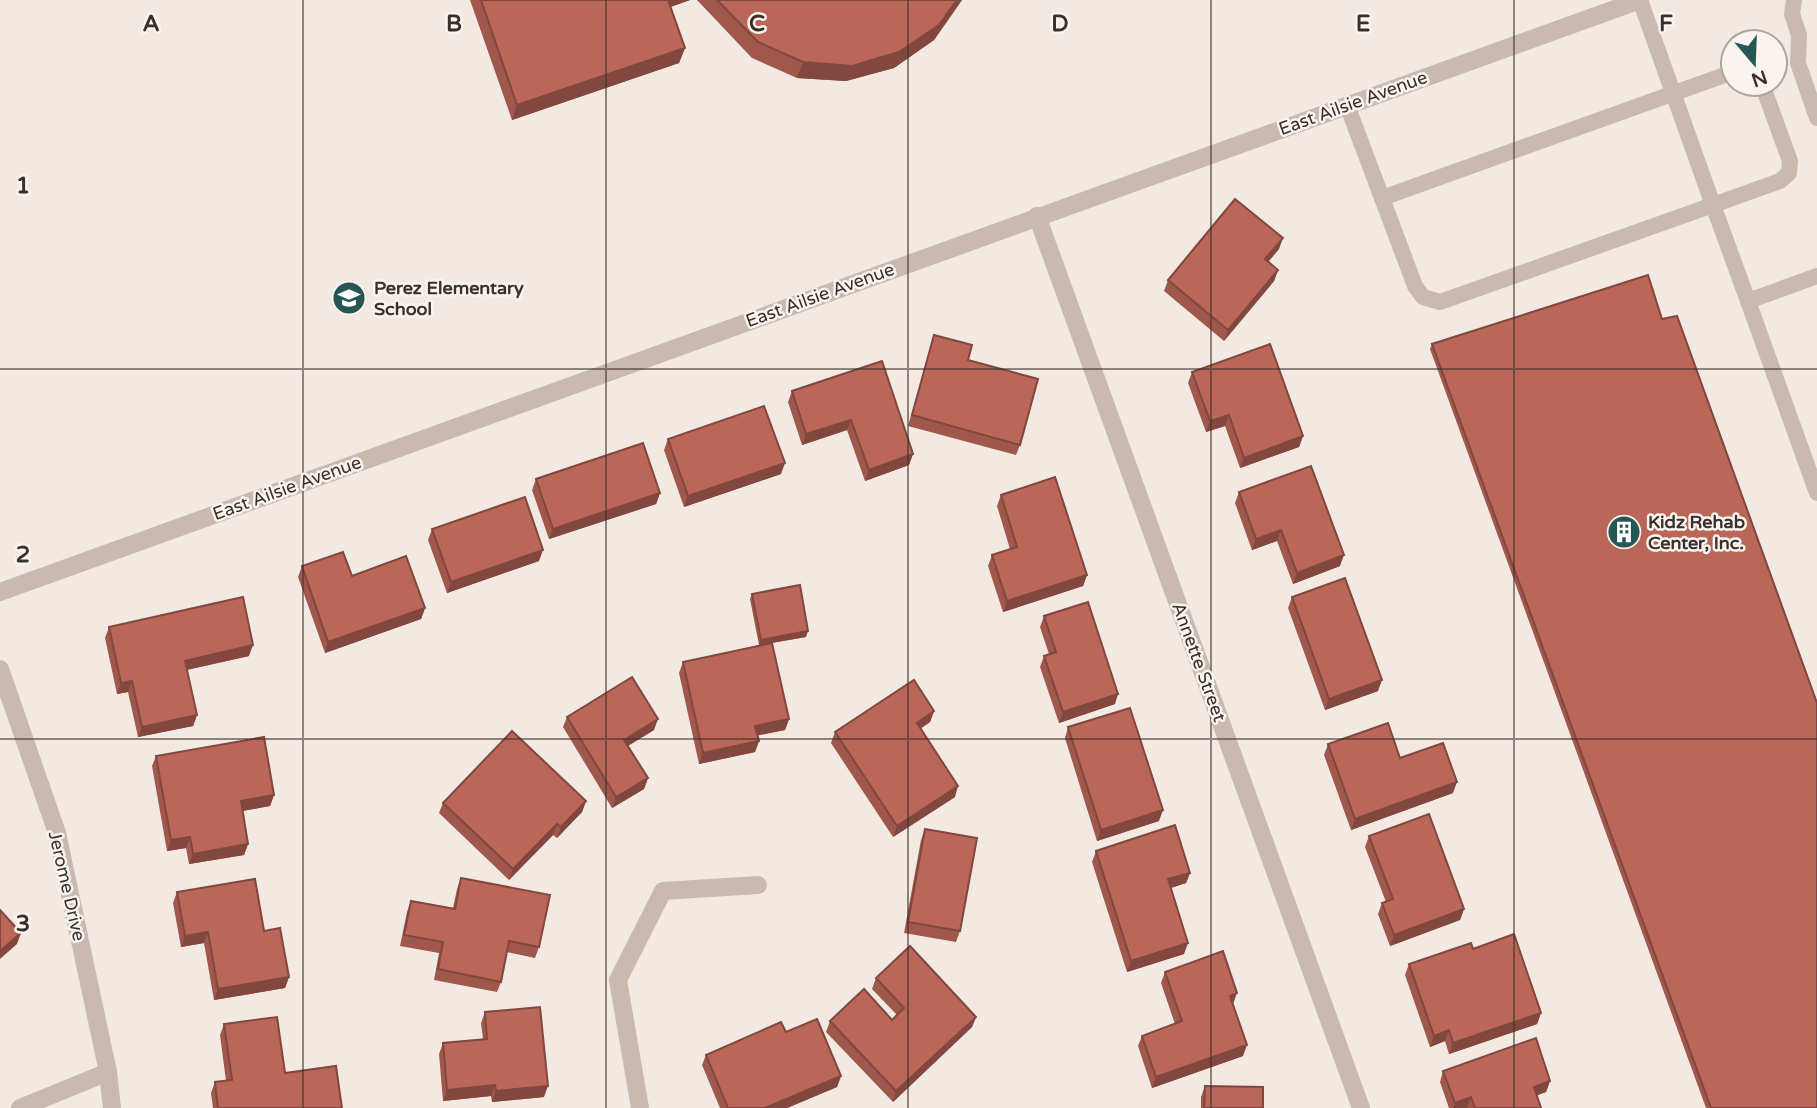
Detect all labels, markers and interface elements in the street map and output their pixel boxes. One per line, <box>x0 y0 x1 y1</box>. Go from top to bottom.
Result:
text: A <box>142 10 160 38</box>
text: B <box>446 10 462 38</box>
text: C <box>749 10 765 38</box>
text: D <box>1051 10 1069 38</box>
text: E <box>1356 10 1370 38</box>
text: F <box>1659 10 1673 38</box>
north arrow <box>1719 28 1789 98</box>
text: N <box>1748 65 1770 91</box>
street label: East Ailsie Avenue <box>1276 66 1430 140</box>
text: 1 <box>16 172 30 200</box>
street label: East Ailsie Avenue <box>743 258 897 332</box>
place label: Perez Elementary School <box>374 277 524 320</box>
school or university icon: Perez Elementary School <box>330 279 368 317</box>
street label: East Ailsie Avenue <box>210 451 364 525</box>
place label: Kidz Rehab Center, Inc. <box>1648 511 1745 554</box>
building icon: Kidz Rehab Center, Inc. <box>1605 513 1643 551</box>
text: 2 <box>16 541 30 569</box>
street label: Annette Street <box>1167 599 1231 725</box>
street label: Jerome Drive <box>44 829 90 943</box>
text: 3 <box>16 910 30 938</box>

